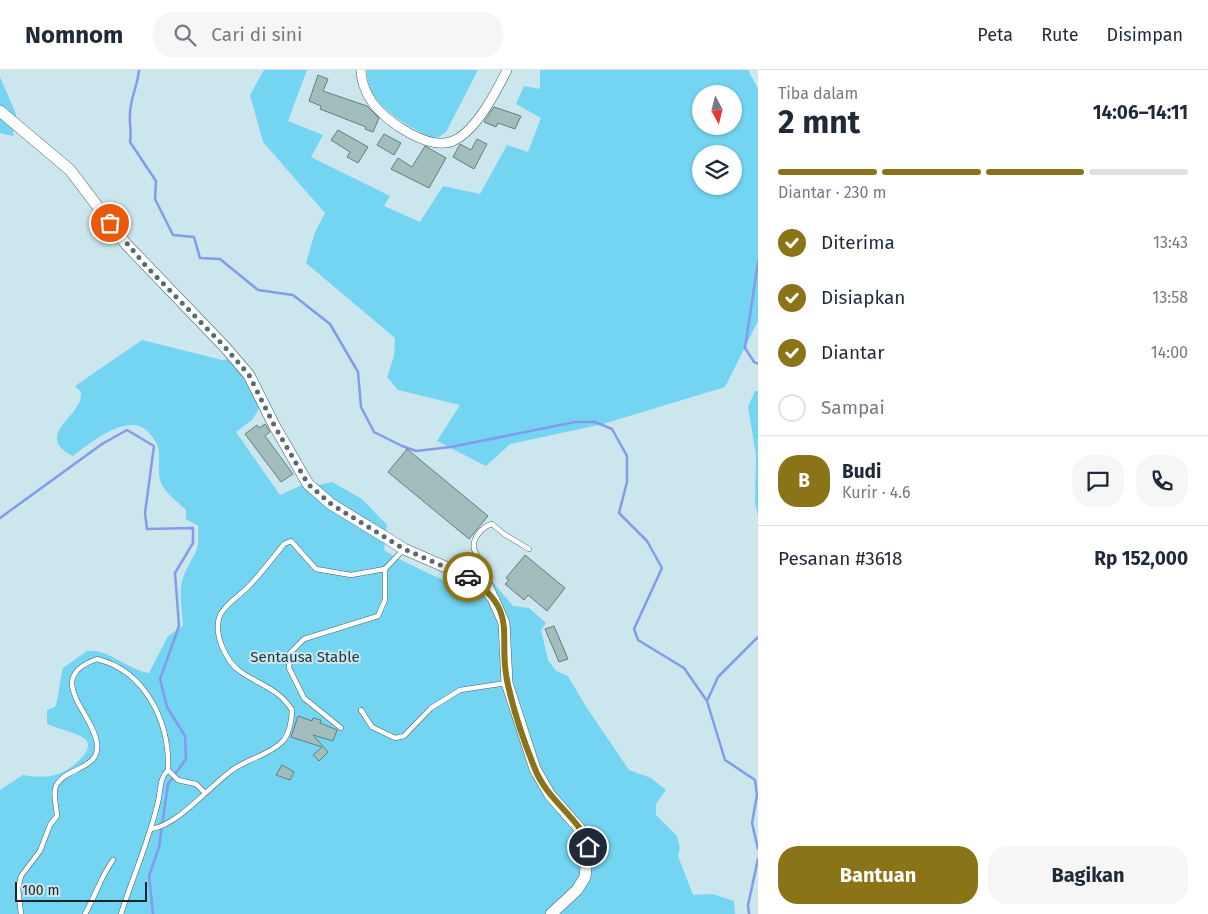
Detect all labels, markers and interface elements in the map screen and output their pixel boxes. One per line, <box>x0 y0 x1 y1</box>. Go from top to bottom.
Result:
search box <box>153 12 503 57</box>
text: Nomnom <box>25 21 123 49</box>
icon: search <box>171 21 199 49</box>
text: Cari di sini <box>211 23 302 46</box>
text: Peta <box>977 24 1013 46</box>
text: Rute <box>1041 24 1079 46</box>
text: Disimpan <box>1107 24 1183 46</box>
text: Tiba dalam <box>778 84 858 103</box>
north arrow <box>692 85 742 135</box>
map controls <box>692 85 742 195</box>
text: 14:06–14:11 <box>1093 101 1188 124</box>
text: 2 mnt <box>778 103 860 141</box>
button: layers <box>692 145 742 195</box>
text: Diantar · 230 m <box>778 183 886 202</box>
pin <box>89 202 131 244</box>
icon: bag <box>96 209 124 237</box>
icon: check <box>778 229 806 257</box>
text: Diterima <box>821 231 895 254</box>
text: 13:43 <box>1153 233 1188 252</box>
icon: check <box>778 284 806 312</box>
text: Disiapkan <box>821 286 905 309</box>
text: 13:58 <box>1152 288 1188 307</box>
icon: check <box>778 339 806 367</box>
text: Diantar <box>821 341 884 364</box>
text: 14:00 <box>1151 343 1188 362</box>
text: Sampai <box>821 396 885 419</box>
button: chat <box>1072 455 1124 507</box>
button: phone <box>1136 455 1188 507</box>
text: Budi <box>842 460 881 483</box>
text: B <box>798 469 810 492</box>
text: Kurir · 4.6 <box>842 483 911 502</box>
text: Pesanan #3618 <box>778 547 903 570</box>
text: Rp 152,000 <box>1094 547 1188 570</box>
courier <box>443 552 493 602</box>
icon: car <box>454 563 482 591</box>
park label: Sentausa Stable <box>250 648 360 666</box>
pin <box>567 826 609 868</box>
icon: home <box>574 833 602 861</box>
button: Bantuan <box>778 846 978 904</box>
button: Bagikan <box>988 846 1188 904</box>
scale bar <box>15 879 148 902</box>
text: 100 m <box>22 882 59 899</box>

